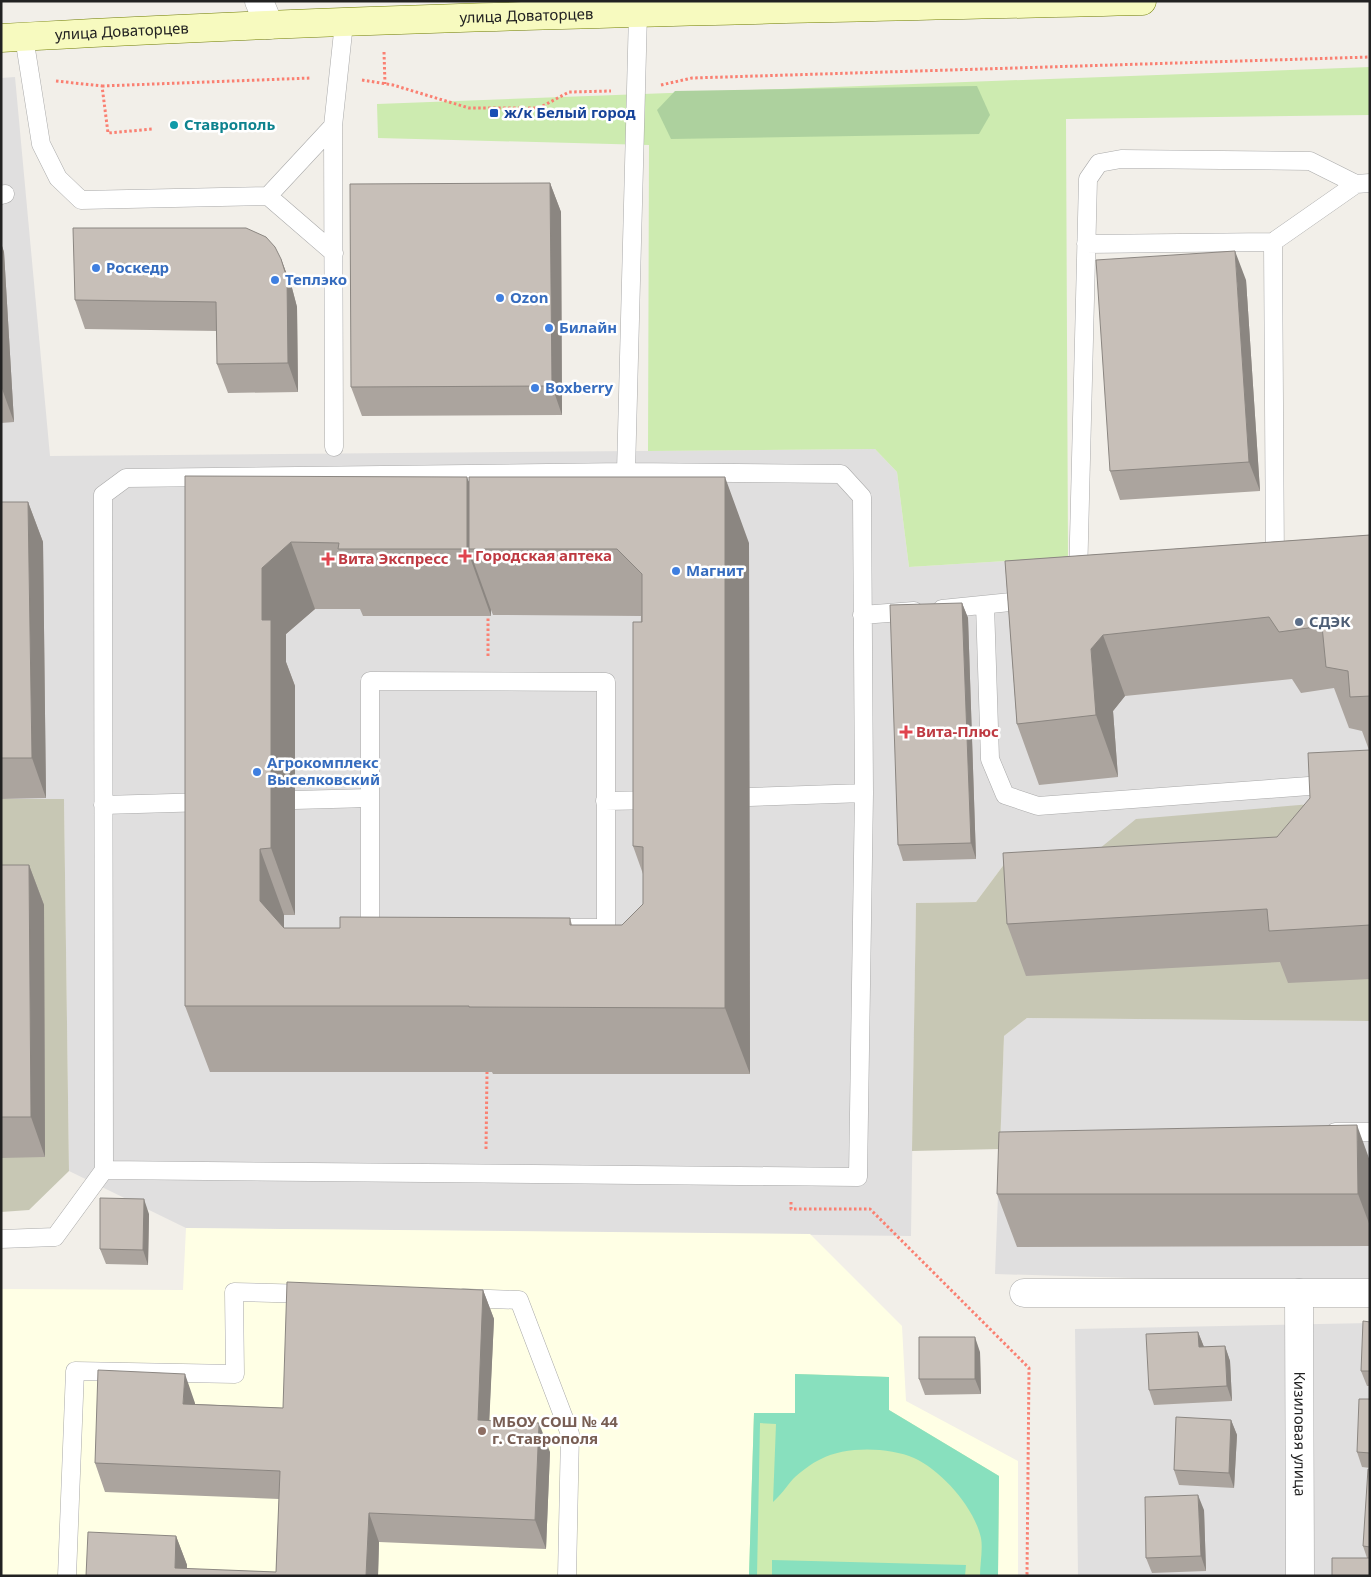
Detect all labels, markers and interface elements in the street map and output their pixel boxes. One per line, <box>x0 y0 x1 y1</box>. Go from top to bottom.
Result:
street label: улица Доваторцев <box>459 3 594 27</box>
street label: улица Доваторцев <box>54 17 189 44</box>
place label: ж/к Белый город <box>504 102 636 122</box>
marker: ж/к Белый город <box>488 107 500 119</box>
place label: Ставрополь <box>184 114 275 134</box>
marker: Ставрополь <box>168 119 180 131</box>
place label: Роскедр <box>106 257 169 277</box>
marker: Роскедр <box>90 262 102 274</box>
place label: Теплэко <box>285 269 347 289</box>
marker: Теплэко <box>269 274 281 286</box>
place label: Ozon <box>510 287 548 307</box>
marker: Ozon <box>494 292 506 304</box>
place label: Билайн <box>559 317 617 337</box>
marker: Билайн <box>543 322 555 334</box>
place label: Boxberry <box>545 377 614 397</box>
marker: Boxberry <box>529 382 541 394</box>
place label: Городская аптека <box>475 545 612 565</box>
place label: Вита Экспресс <box>338 548 449 568</box>
marker: Городская аптека <box>459 550 471 562</box>
marker: Вита Экспресс <box>322 553 334 565</box>
place label: Магнит <box>686 560 744 580</box>
marker: Магнит <box>670 565 682 577</box>
place label: СДЭК <box>1309 611 1351 631</box>
marker: СДЭК <box>1293 616 1305 628</box>
place label: Вита-Плюс <box>916 721 999 741</box>
marker: Вита-Плюс <box>900 726 912 738</box>
place label: Агрокомплекс Выселковский <box>267 752 380 789</box>
marker: Агрокомплекс Выселковский <box>251 766 263 778</box>
street label: Кизиловая улица <box>1290 1371 1311 1497</box>
place label: МБОУ СОШ № 44 г. Ставрополя <box>492 1411 618 1448</box>
marker: МБОУ СОШ № 44 г. Ставрополя <box>476 1425 488 1437</box>

